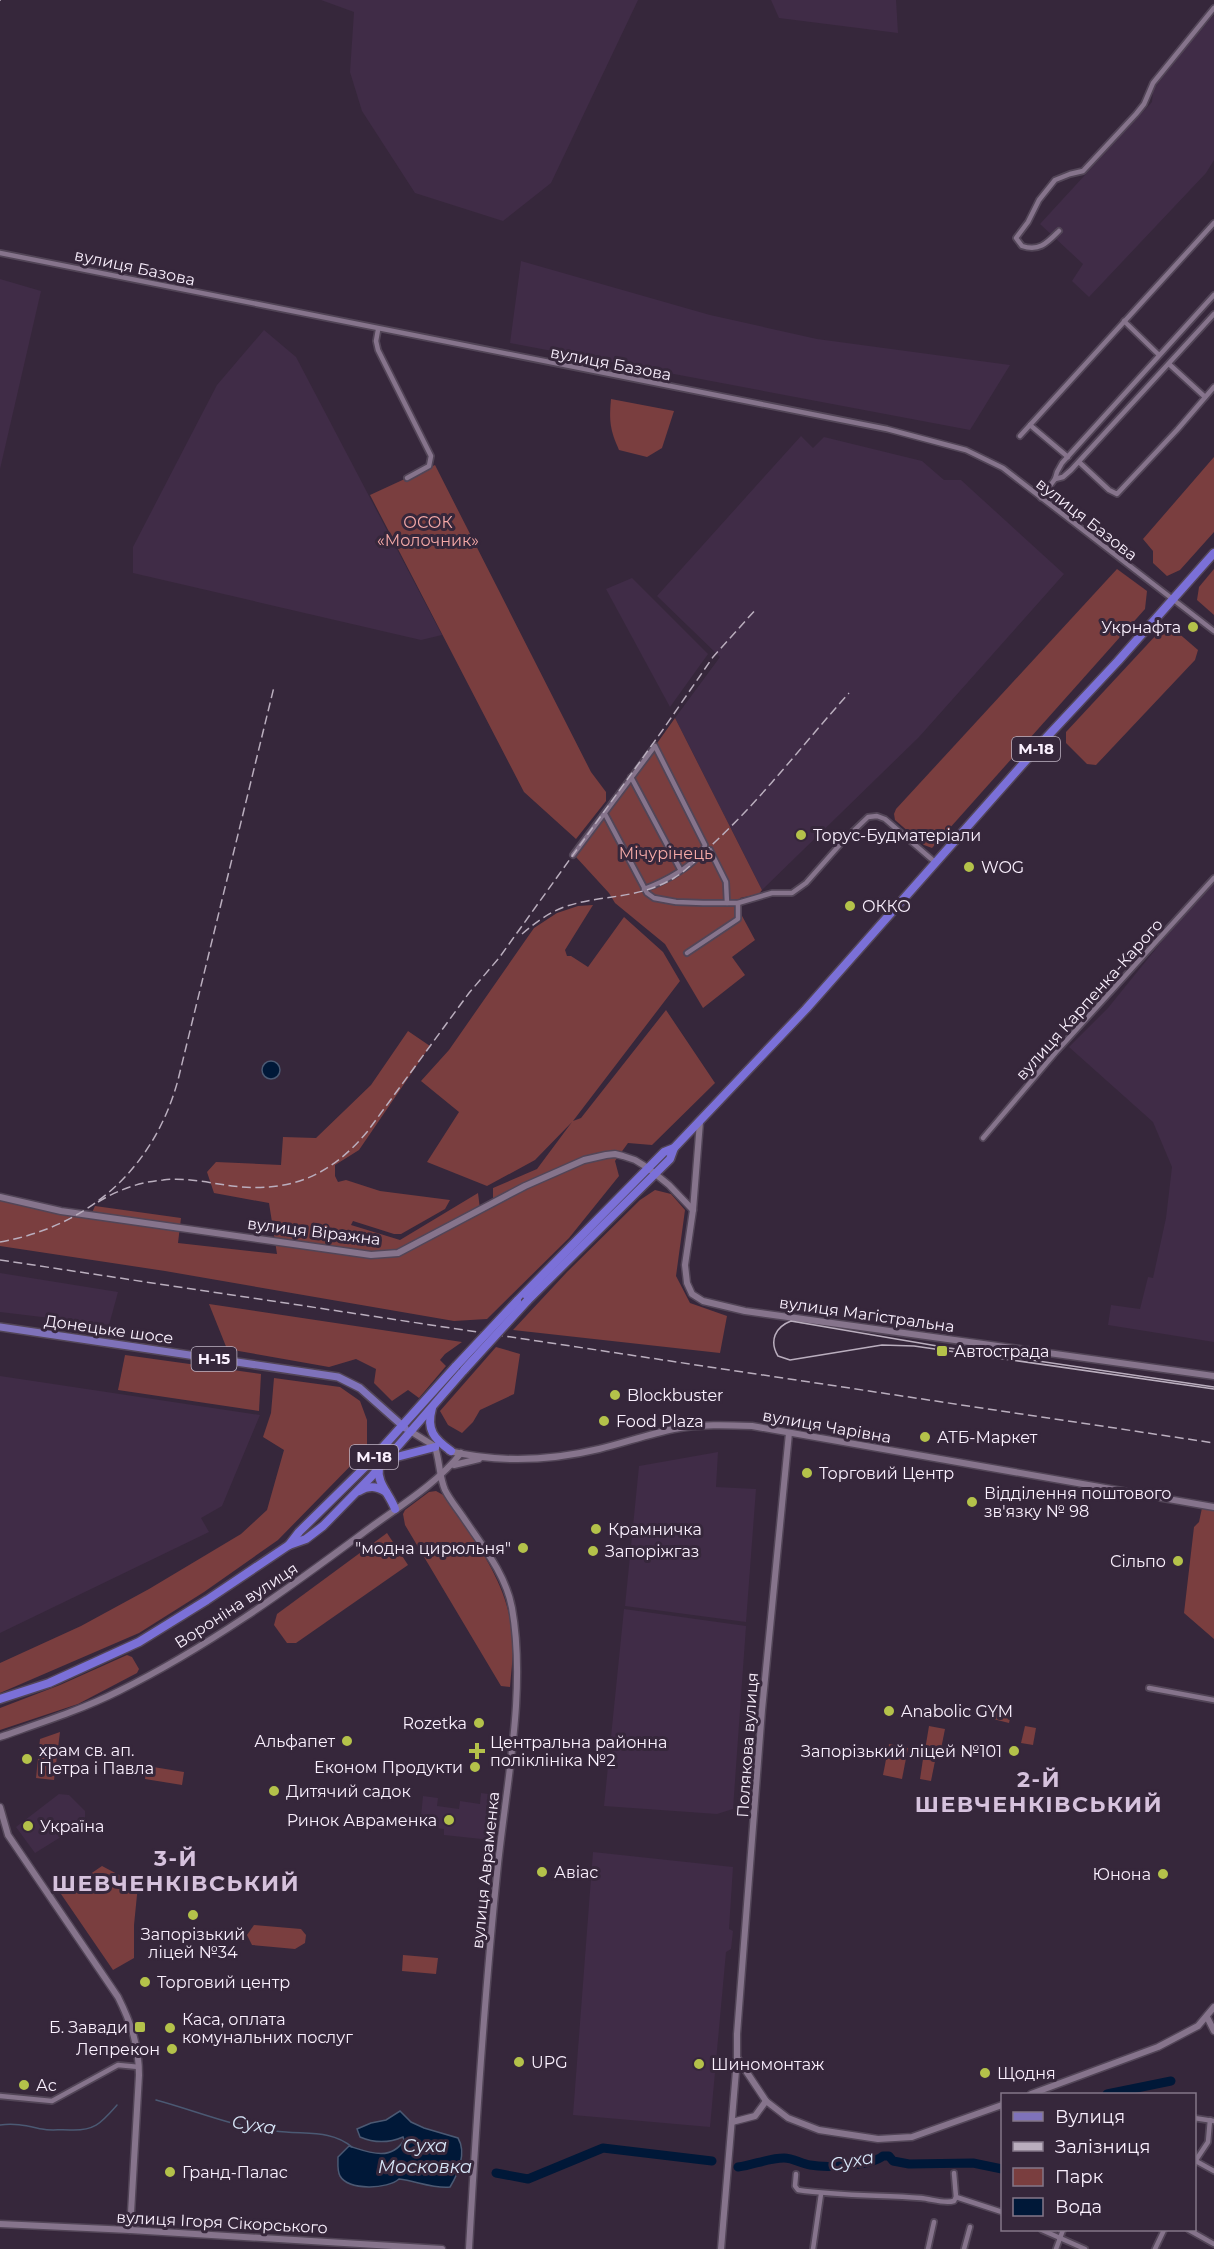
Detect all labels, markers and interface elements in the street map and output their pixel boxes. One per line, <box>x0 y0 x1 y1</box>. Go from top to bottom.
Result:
street label: вулиця Базова <box>73 245 197 290</box>
street label: вулиця Базова <box>549 342 673 385</box>
street label: вулиця Базова <box>1032 474 1141 565</box>
park label: ОСОК «Молочник» <box>377 513 479 550</box>
place label: Укрнафта <box>1101 618 1181 637</box>
marker: Укрнафта <box>1186 620 1200 634</box>
road number: М-18 <box>1012 737 1060 761</box>
place label: Торус-Будматеріали <box>813 826 981 845</box>
marker: Торус-Будматеріали <box>794 828 808 842</box>
park label: Мічурінець <box>619 844 713 863</box>
place label: WOG <box>981 858 1024 877</box>
marker: WOG <box>962 860 976 874</box>
place label: ОККО <box>862 897 911 916</box>
marker: ОККО <box>843 899 857 913</box>
street label: вулиця Карпенка-Карого <box>1012 915 1167 1084</box>
street label: вулиця Віражна <box>246 1214 382 1249</box>
street label: вулиця Магістральна <box>778 1293 956 1336</box>
street label: Донецьке шосе <box>43 1311 175 1348</box>
place label: Автострада <box>954 1342 1049 1361</box>
marker: Автострада <box>935 1344 949 1358</box>
road number: Н-15 <box>192 1347 236 1371</box>
place label: Blockbuster <box>627 1386 724 1405</box>
marker: Blockbuster <box>608 1388 622 1402</box>
street label: вулиця Чарівна <box>761 1406 893 1447</box>
place label: Food Plaza <box>616 1412 704 1431</box>
marker: Food Plaza <box>597 1414 611 1428</box>
place label: АТБ-Маркет <box>937 1428 1038 1447</box>
marker: АТБ-Маркет <box>918 1430 932 1444</box>
road number: М-18 <box>350 1445 398 1469</box>
place label: Торговий Центр <box>819 1464 954 1483</box>
marker: Торговий Центр <box>800 1466 814 1480</box>
place label: Відділення поштового зв'язку № 98 <box>984 1484 1172 1521</box>
marker: Відділення поштового зв'язку № 98 <box>965 1495 979 1509</box>
place label: Крамничка <box>608 1520 702 1539</box>
marker: Крамничка <box>589 1522 603 1536</box>
place label: "модна цирюльня" <box>355 1539 511 1558</box>
marker: "модна цирюльня" <box>516 1541 530 1555</box>
place label: Запоріжгаз <box>605 1542 699 1561</box>
marker: Запоріжгаз <box>586 1544 600 1558</box>
place label: Сільпо <box>1110 1552 1166 1571</box>
marker: Сільпо <box>1171 1554 1185 1568</box>
street label: Вороніна вулиця <box>171 1559 301 1652</box>
street label: Полякова вулиця <box>733 1672 762 1818</box>
place label: Anabolic GYM <box>901 1702 1013 1721</box>
marker: Anabolic GYM <box>882 1704 896 1718</box>
place label: Rozetka <box>402 1714 467 1733</box>
marker: Rozetka <box>472 1716 486 1730</box>
place label: Альфапет <box>254 1732 335 1751</box>
place label: Центральна районна поліклініка №2 <box>490 1733 667 1770</box>
marker: Альфапет <box>340 1734 354 1748</box>
place label: храм св. ап. Петра і Павла <box>39 1741 154 1778</box>
marker: Центральна районна поліклініка №2 <box>468 1742 486 1760</box>
place label: Запорізький ліцей №101 <box>801 1742 1002 1761</box>
marker: Запорізький ліцей №101 <box>1007 1744 1021 1758</box>
marker: храм св. ап. Петра і Павла <box>20 1752 34 1766</box>
place label: Економ Продукти <box>314 1758 463 1777</box>
marker: Економ Продукти <box>468 1760 482 1774</box>
district label: 2-Й ШЕВЧЕНКІВСЬКИЙ <box>915 1766 1163 1818</box>
place label: Дитячий садок <box>286 1782 412 1801</box>
marker: Дитячий садок <box>267 1784 281 1798</box>
street label: вулиця Авраменка <box>468 1791 503 1950</box>
place label: Ринок Авраменка <box>287 1811 437 1830</box>
marker: Ринок Авраменка <box>442 1813 456 1827</box>
place label: Україна <box>40 1817 104 1836</box>
marker: Україна <box>21 1819 35 1833</box>
district label: 3-Й ШЕВЧЕНКІВСЬКИЙ <box>52 1845 300 1897</box>
place label: Авіас <box>554 1863 598 1882</box>
marker: Авіас <box>535 1865 549 1879</box>
place label: Юнона <box>1092 1865 1151 1884</box>
marker: Юнона <box>1156 1867 1170 1881</box>
marker: Запорізький ліцей №34 <box>186 1908 200 1922</box>
place label: Запорізький ліцей №34 <box>141 1925 245 1962</box>
place label: Торговий центр <box>157 1973 290 1992</box>
marker: Торговий центр <box>138 1975 152 1989</box>
place label: Каса, оплата комунальних послуг <box>182 2010 353 2047</box>
place label: Б. Завади <box>49 2018 128 2037</box>
marker: Б. Завади <box>133 2020 147 2034</box>
marker: Каса, оплата комунальних послуг <box>163 2021 177 2035</box>
place label: Лепрекон <box>76 2040 160 2059</box>
marker: Лепрекон <box>165 2042 179 2056</box>
place label: UPG <box>531 2053 568 2072</box>
marker: UPG <box>512 2055 526 2069</box>
place label: Шиномонтаж <box>711 2055 824 2074</box>
marker: Шиномонтаж <box>692 2057 706 2071</box>
place label: Щодня <box>997 2064 1056 2083</box>
marker: Щодня <box>978 2066 992 2080</box>
place label: Ас <box>36 2076 57 2095</box>
marker: Ас <box>17 2078 31 2092</box>
legend <box>1001 2093 1196 2231</box>
text: Вулиця <box>1055 2106 1125 2128</box>
water label: Суха <box>230 2111 278 2139</box>
water label: Суха Московка <box>378 2135 472 2178</box>
text: Залізниця <box>1055 2136 1150 2158</box>
water label: Суха <box>828 2146 876 2176</box>
place label: Гранд-Палас <box>182 2163 288 2182</box>
marker: Гранд-Палас <box>163 2165 177 2179</box>
text: Парк <box>1055 2166 1104 2188</box>
text: Вода <box>1055 2196 1102 2218</box>
street label: вулиця Ігоря Сікорського <box>116 2207 328 2238</box>

